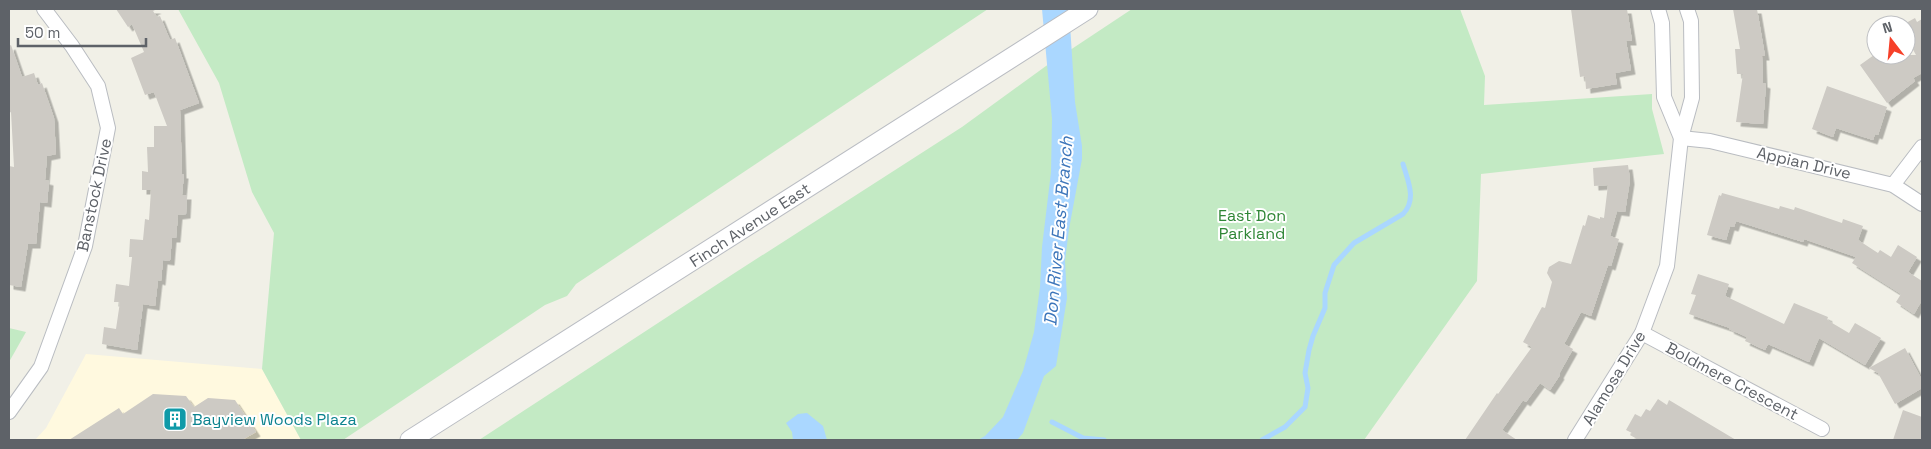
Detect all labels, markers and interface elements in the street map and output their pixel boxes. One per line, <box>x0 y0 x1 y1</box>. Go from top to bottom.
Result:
scale bar <box>18 15 145 47</box>
north arrow <box>1866 15 1916 65</box>
text: N <box>1880 18 1894 37</box>
text: 50 m <box>25 23 60 42</box>
water label: Don River East Branch <box>1038 134 1078 327</box>
street label: Banstock Drive <box>72 136 116 254</box>
street label: Appian Drive <box>1755 142 1853 184</box>
street label: Finch Avenue East <box>686 178 814 272</box>
park label: East Don Parkland <box>1218 205 1286 244</box>
street label: Alamosa Drive <box>1577 327 1651 429</box>
street label: Boldmere Crescent <box>1662 337 1802 425</box>
building icon: Bayview Woods Plaza <box>162 406 188 432</box>
place label: Bayview Woods Plaza <box>192 409 357 430</box>

